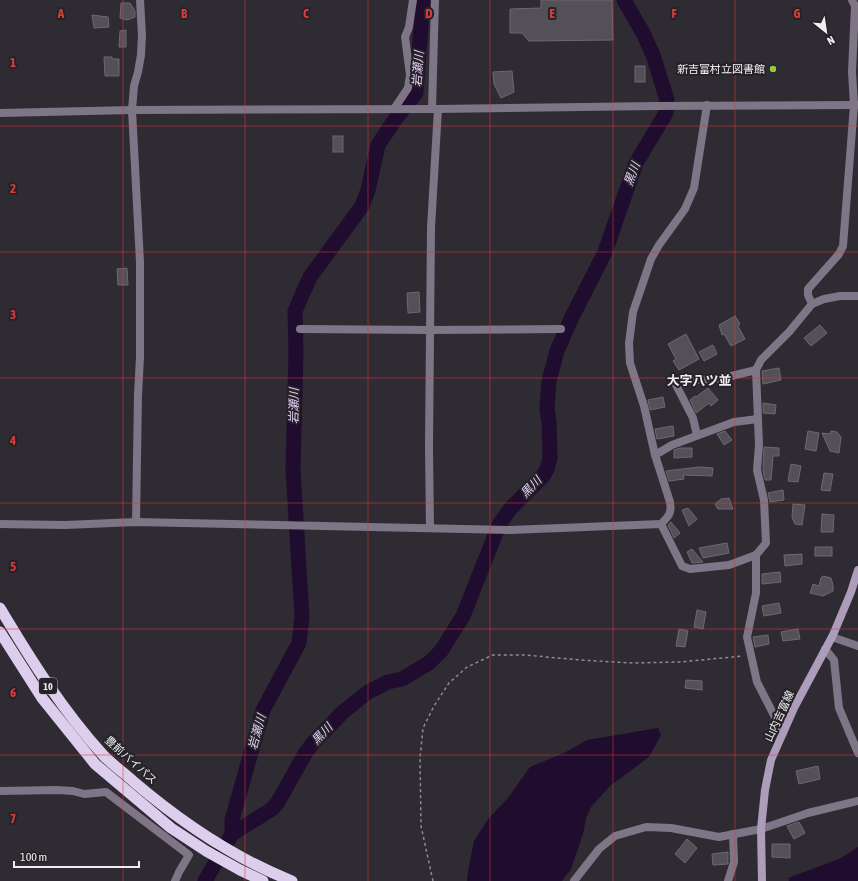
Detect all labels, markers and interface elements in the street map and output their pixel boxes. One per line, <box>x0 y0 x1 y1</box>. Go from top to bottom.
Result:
text: A <box>57 6 65 21</box>
text: B <box>181 6 188 21</box>
text: C <box>303 6 309 21</box>
text: D <box>425 6 433 21</box>
text: E <box>549 6 555 21</box>
text: F <box>671 6 677 21</box>
text: G <box>794 6 801 21</box>
north arrow <box>806 12 846 52</box>
text: N <box>825 34 837 47</box>
water label: 岩瀬川 <box>410 49 426 87</box>
text: 1 <box>10 55 16 70</box>
place label: 新吉富村立図書館 <box>677 63 765 75</box>
marker: 新吉富村立図書館 <box>768 64 778 74</box>
water label: 黒川 <box>621 158 644 188</box>
text: 2 <box>10 181 16 196</box>
text: 3 <box>10 307 16 322</box>
district label: 大字八ツ並 <box>666 373 732 388</box>
water label: 岩瀬川 <box>287 386 301 424</box>
text: 4 <box>9 433 16 448</box>
water label: 黒川 <box>518 472 546 501</box>
text: 5 <box>10 559 16 574</box>
road number: 10 <box>39 678 57 694</box>
text: 6 <box>10 685 16 700</box>
street label: 山内吉富線 <box>762 689 796 743</box>
water label: 岩瀬川 <box>245 711 269 751</box>
water label: 黒川 <box>309 719 337 748</box>
street label: 豊前バイパス <box>103 734 159 786</box>
text: 7 <box>10 811 16 826</box>
scale bar <box>14 843 139 869</box>
text: 100 m <box>20 850 47 864</box>

